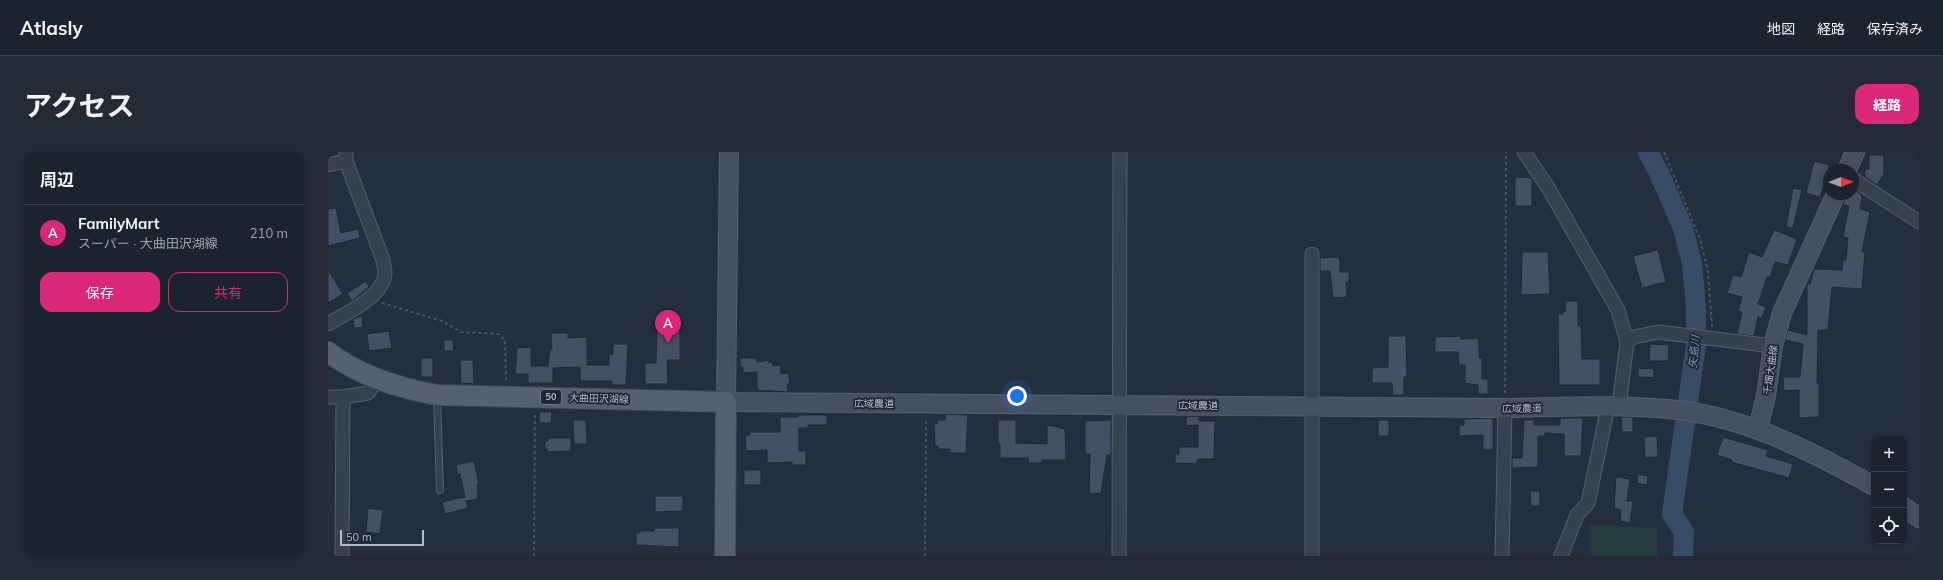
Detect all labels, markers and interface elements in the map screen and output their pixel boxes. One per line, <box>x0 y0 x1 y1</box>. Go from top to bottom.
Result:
text: Atlasly <box>20 16 83 40</box>
text: 地図 <box>1767 20 1795 38</box>
text: 経路 <box>1817 20 1845 38</box>
text: 保存済み <box>1867 20 1923 38</box>
button: 経路 <box>1855 84 1919 124</box>
text: アクセス <box>24 88 135 123</box>
north arrow <box>1823 164 1859 200</box>
text: 周辺 <box>40 169 74 190</box>
text: FamilyMart <box>78 214 159 233</box>
text: A <box>48 225 58 241</box>
text: 210 m <box>250 225 288 241</box>
text: スーパー · 大曲田沢湖線 <box>78 235 218 251</box>
button: 保存 <box>40 272 160 312</box>
button: 共有 <box>168 272 288 312</box>
pin: A <box>655 310 681 343</box>
water label: 矢島川 <box>1686 334 1702 369</box>
street label: 千畑大曲線 <box>1761 344 1780 396</box>
your location <box>1007 386 1027 406</box>
road number: 50 <box>541 390 561 404</box>
street label: 大曲田沢湖線 <box>569 391 629 406</box>
street label: 広域農道 <box>854 397 894 410</box>
street label: 広域農道 <box>1178 399 1218 412</box>
street label: 広域農道 <box>1502 402 1542 415</box>
map controls <box>1871 436 1907 544</box>
button: + <box>1871 436 1907 472</box>
button: − <box>1871 472 1907 508</box>
button: locate <box>1871 508 1907 544</box>
scale bar <box>340 528 424 547</box>
text: 50 m <box>346 530 372 544</box>

